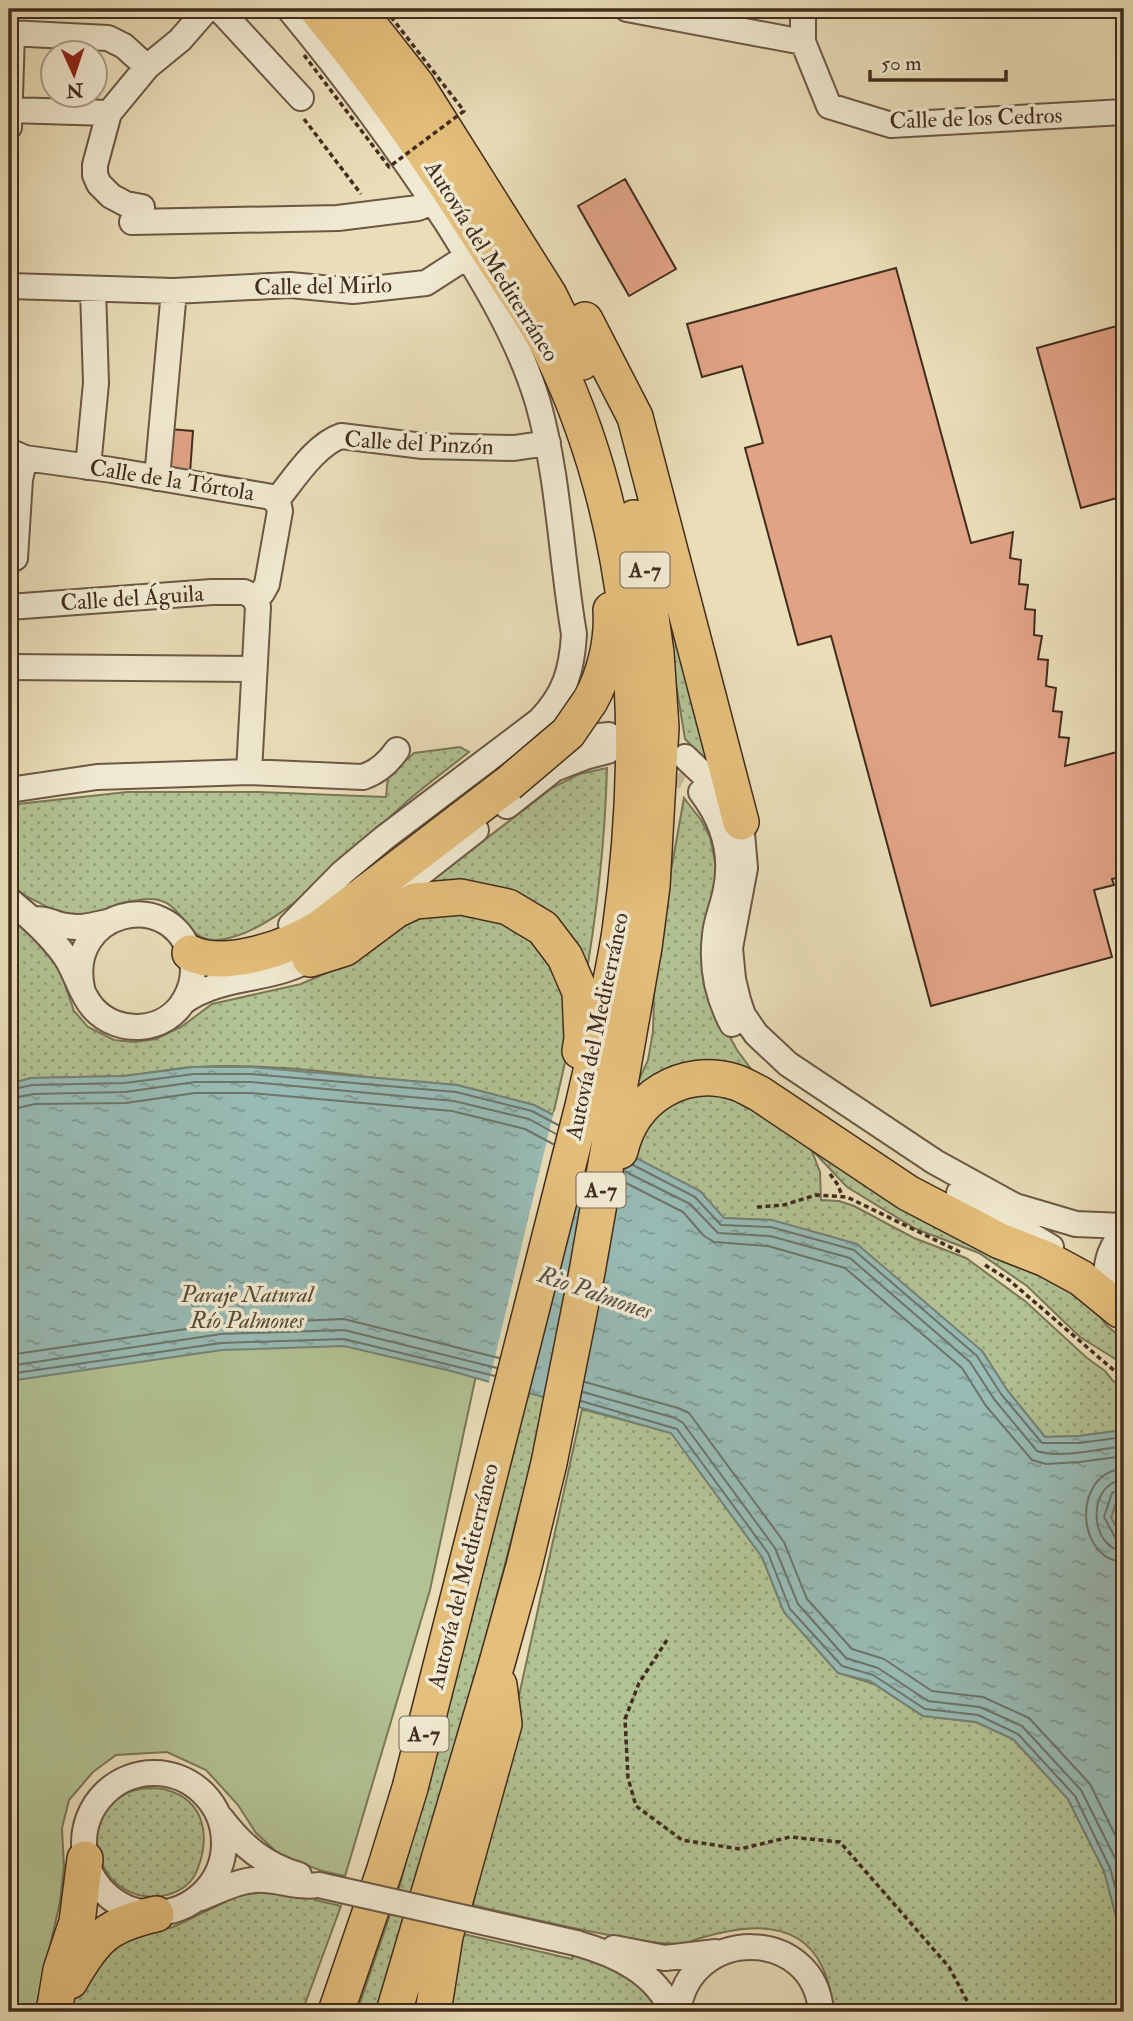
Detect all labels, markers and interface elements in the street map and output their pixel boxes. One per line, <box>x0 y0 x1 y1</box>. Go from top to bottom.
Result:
north arrow <box>38 38 108 108</box>
scale bar <box>870 38 1007 82</box>
text: 50 m <box>881 50 922 77</box>
text: N <box>65 77 85 102</box>
street label: Calle de los Cedros <box>889 100 1063 136</box>
street label: Autovía del Mediterráneo <box>418 154 566 367</box>
street label: Calle del Mirlo <box>254 270 392 302</box>
street label: Calle del Pinzón <box>344 425 495 461</box>
street label: Calle de la Tórtola <box>88 453 257 507</box>
road number: A-7 <box>620 552 670 588</box>
street label: Calle del Águila <box>59 578 205 617</box>
street label: Autovía del Mediterráneo <box>559 910 635 1143</box>
road number: A-7 <box>576 1172 626 1208</box>
water label: Rio Palmones <box>533 1259 656 1327</box>
park label: Paraje Natural Río Palmones <box>180 1280 315 1335</box>
street label: Autovía del Mediterráneo <box>421 1460 505 1693</box>
road number: A-7 <box>400 1716 448 1752</box>

